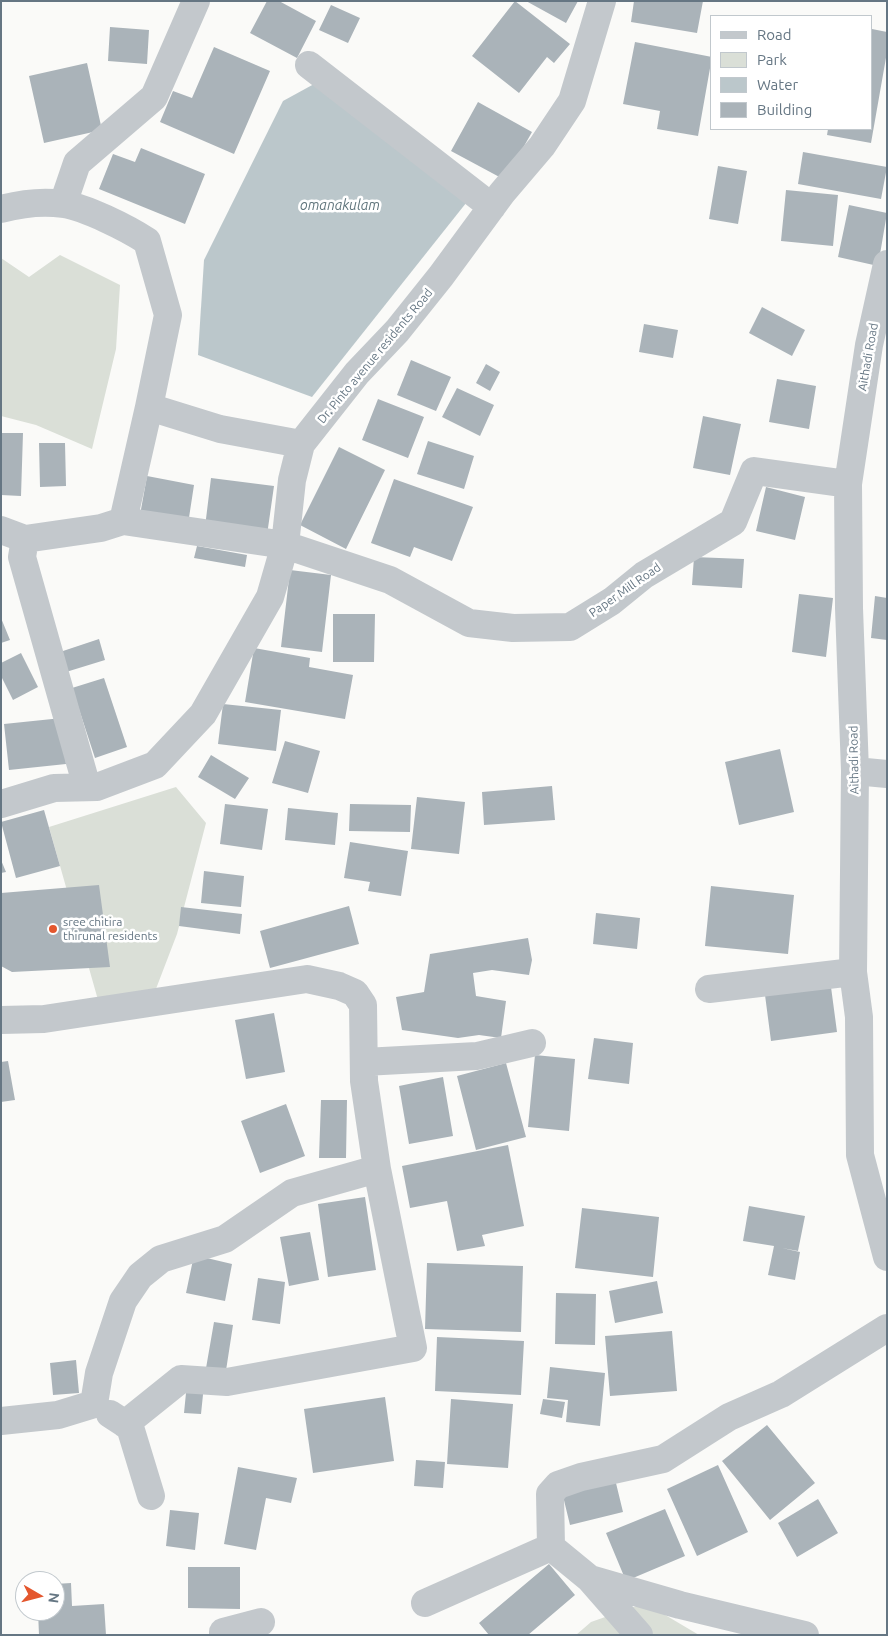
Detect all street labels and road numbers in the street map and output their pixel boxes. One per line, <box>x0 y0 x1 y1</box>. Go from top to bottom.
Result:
street label: Dr. Pinto avenue residents Road <box>314 286 436 426</box>
street label: Aithadi Road <box>855 322 881 392</box>
street label: Paper Mill Road <box>586 560 664 620</box>
street label: Aithadi Road <box>846 725 862 795</box>

